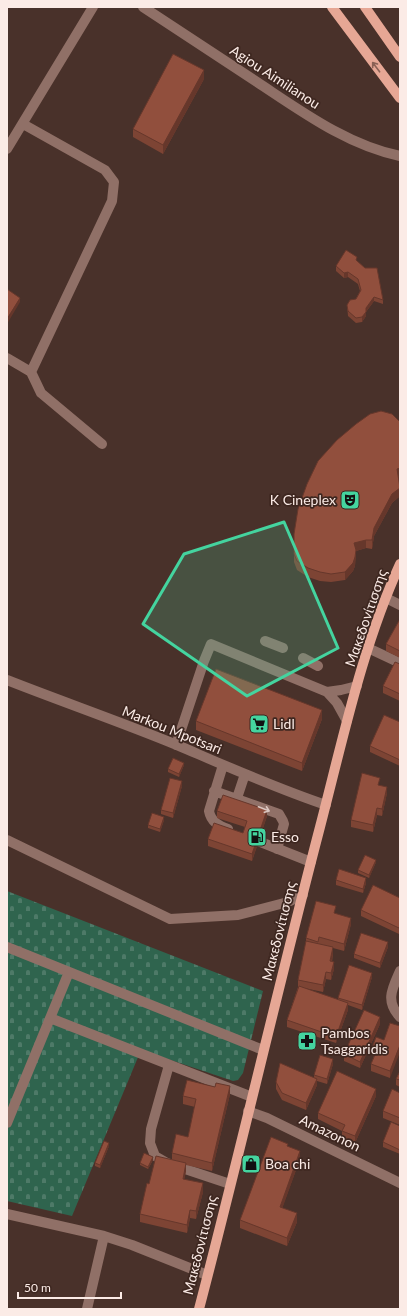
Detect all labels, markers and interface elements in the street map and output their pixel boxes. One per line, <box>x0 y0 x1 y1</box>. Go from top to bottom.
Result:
street label: Agiou Aimilianou <box>227 41 323 112</box>
one-way arrow <box>372 62 380 73</box>
theatre icon: K Cineplex <box>339 489 361 511</box>
place label: K Cineplex <box>270 491 336 508</box>
street label: Μακεδονίτισσης <box>341 566 390 669</box>
street label: Markou Mpotsari <box>120 702 224 757</box>
supermarket icon: Lidl <box>248 713 270 735</box>
place label: Lidl <box>273 715 295 732</box>
one-way arrow <box>257 805 269 813</box>
fuel station icon: Esso <box>246 826 268 848</box>
place label: Esso <box>271 828 299 845</box>
street label: Μακεδονίτισσης <box>258 879 299 982</box>
place label: Pambos Tsaggaridis <box>321 1024 388 1057</box>
pharmacy icon: Pambos Tsaggaridis <box>296 1030 318 1052</box>
street label: Amazonon <box>297 1111 363 1155</box>
shop icon: Boa chi <box>240 1153 262 1175</box>
place label: Boa chi <box>265 1155 310 1172</box>
street label: Μακεδονίτισσης <box>179 1193 220 1296</box>
scale bar <box>18 1274 121 1300</box>
text: 50 m <box>24 1280 51 1295</box>

